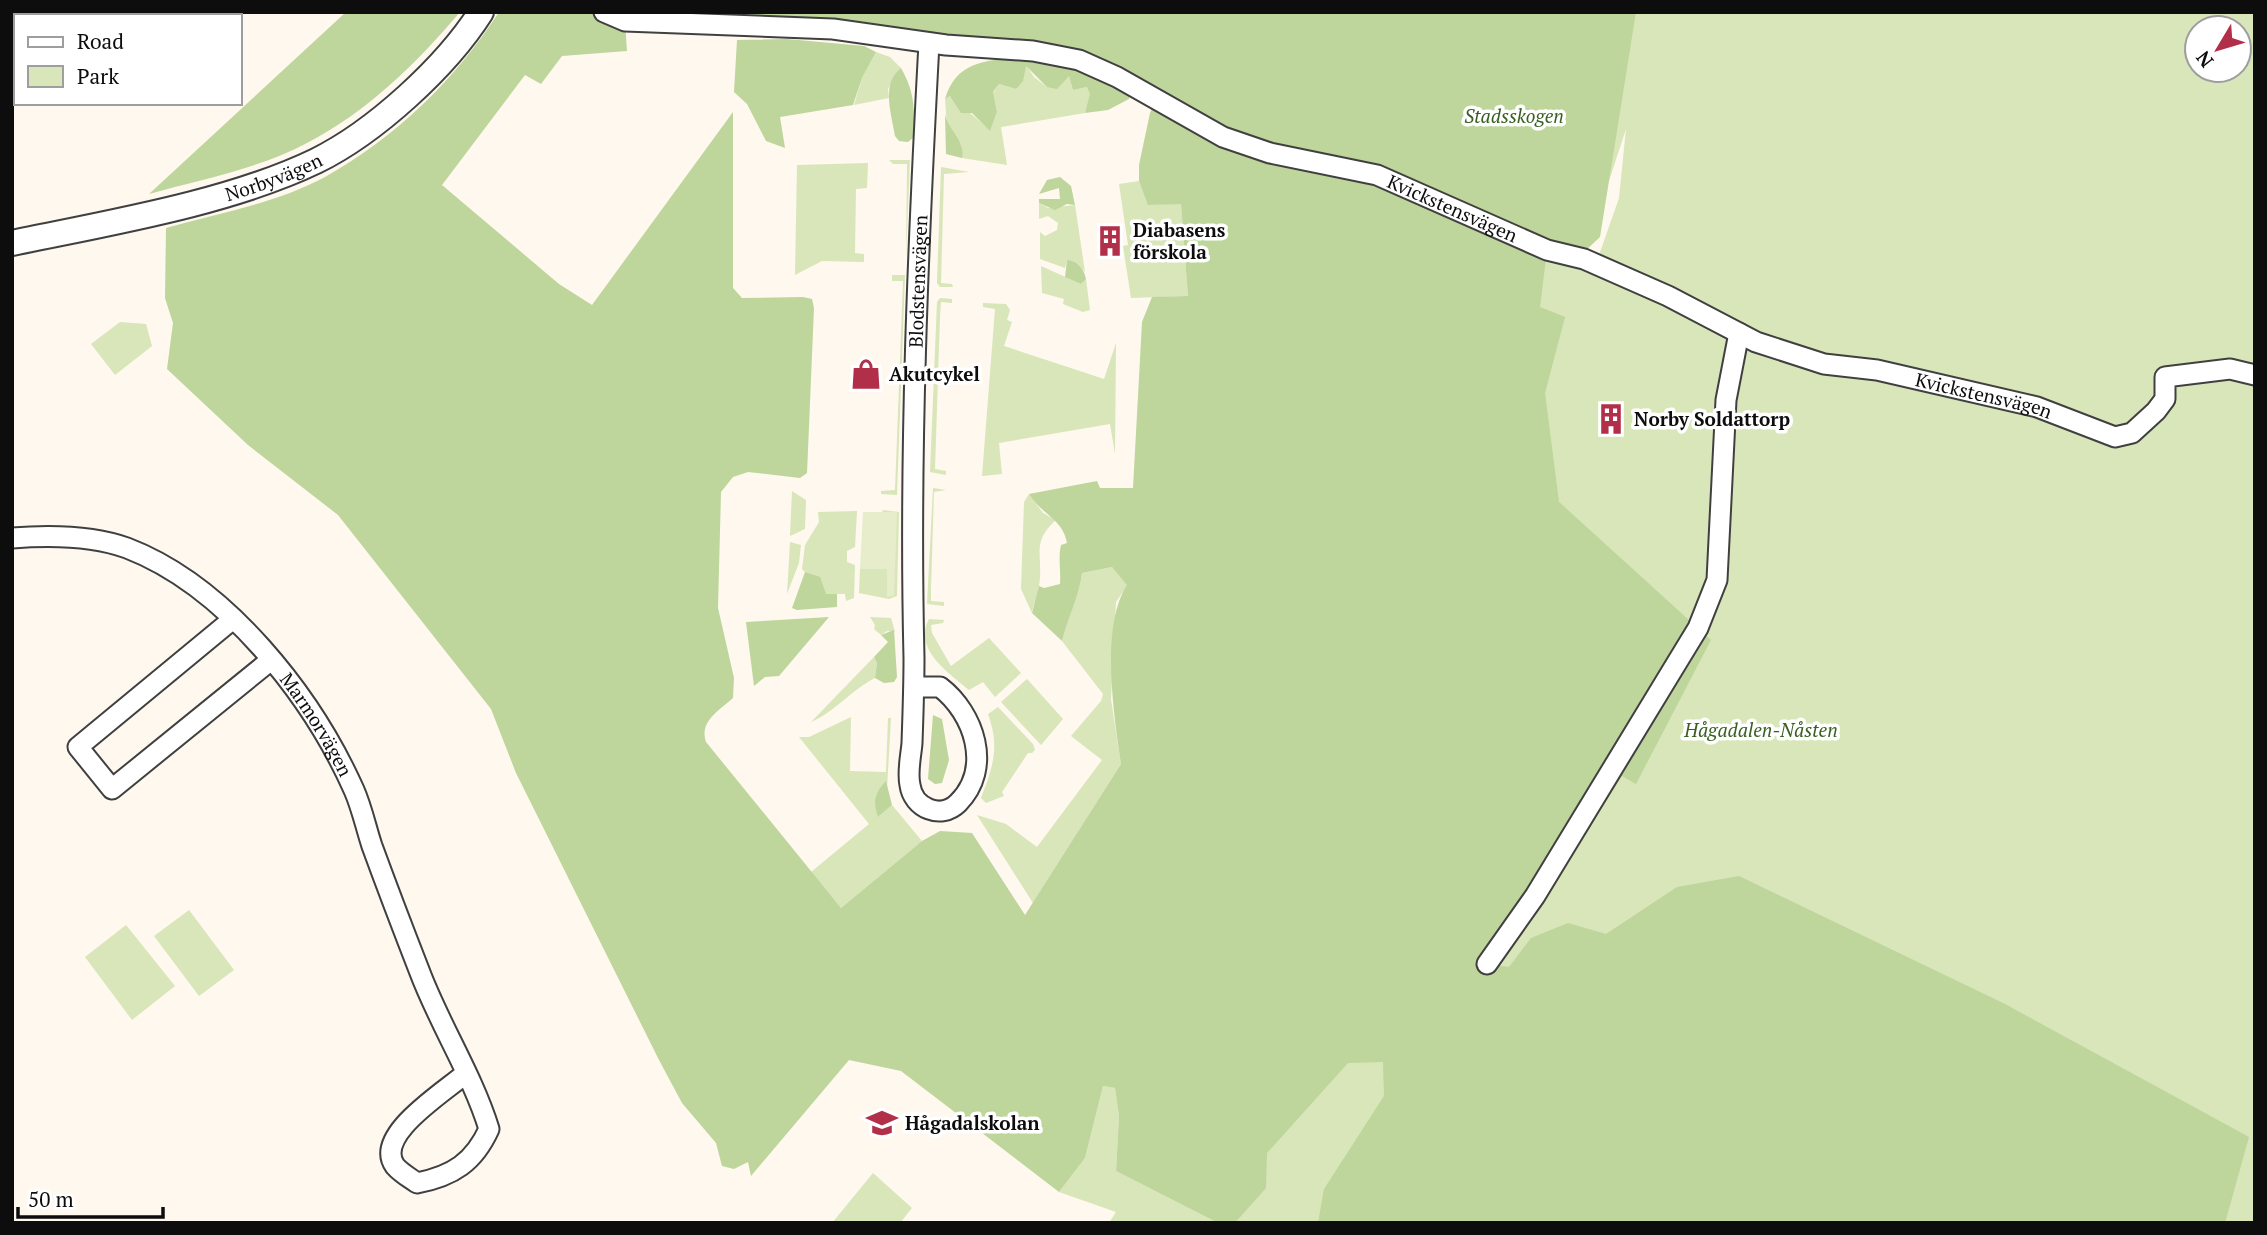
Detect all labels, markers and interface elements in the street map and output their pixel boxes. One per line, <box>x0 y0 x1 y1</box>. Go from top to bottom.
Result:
legend <box>14 14 242 105</box>
north arrow <box>2183 14 2253 84</box>
text: Road <box>77 27 124 55</box>
text: N <box>2190 46 2218 73</box>
text: Park <box>77 62 119 90</box>
park label: Stadsskogen <box>1464 103 1564 128</box>
street label: Norbyvägen <box>222 147 326 206</box>
street label: Kvickstensvägen <box>1384 168 1522 247</box>
street label: Blodstensvägen <box>903 214 932 348</box>
place label: Diabasens förskola <box>1133 217 1226 264</box>
building icon: Diabasens förskola <box>1093 224 1127 258</box>
shop icon: Akutcykel <box>849 357 883 391</box>
place label: Akutcykel <box>889 361 980 386</box>
street label: Kvickstensvägen <box>1913 366 2056 424</box>
building icon: Norby Soldattorp <box>1594 402 1628 436</box>
place label: Norby Soldattorp <box>1634 406 1790 431</box>
street label: Marmorvägen <box>275 667 359 780</box>
park label: Hågadalen-Nåsten <box>1683 717 1838 742</box>
school or university icon: Hågadalskolan <box>865 1106 899 1140</box>
place label: Hågadalskolan <box>905 1110 1040 1135</box>
scale bar <box>18 1176 163 1220</box>
text: 50 m <box>28 1185 74 1213</box>

